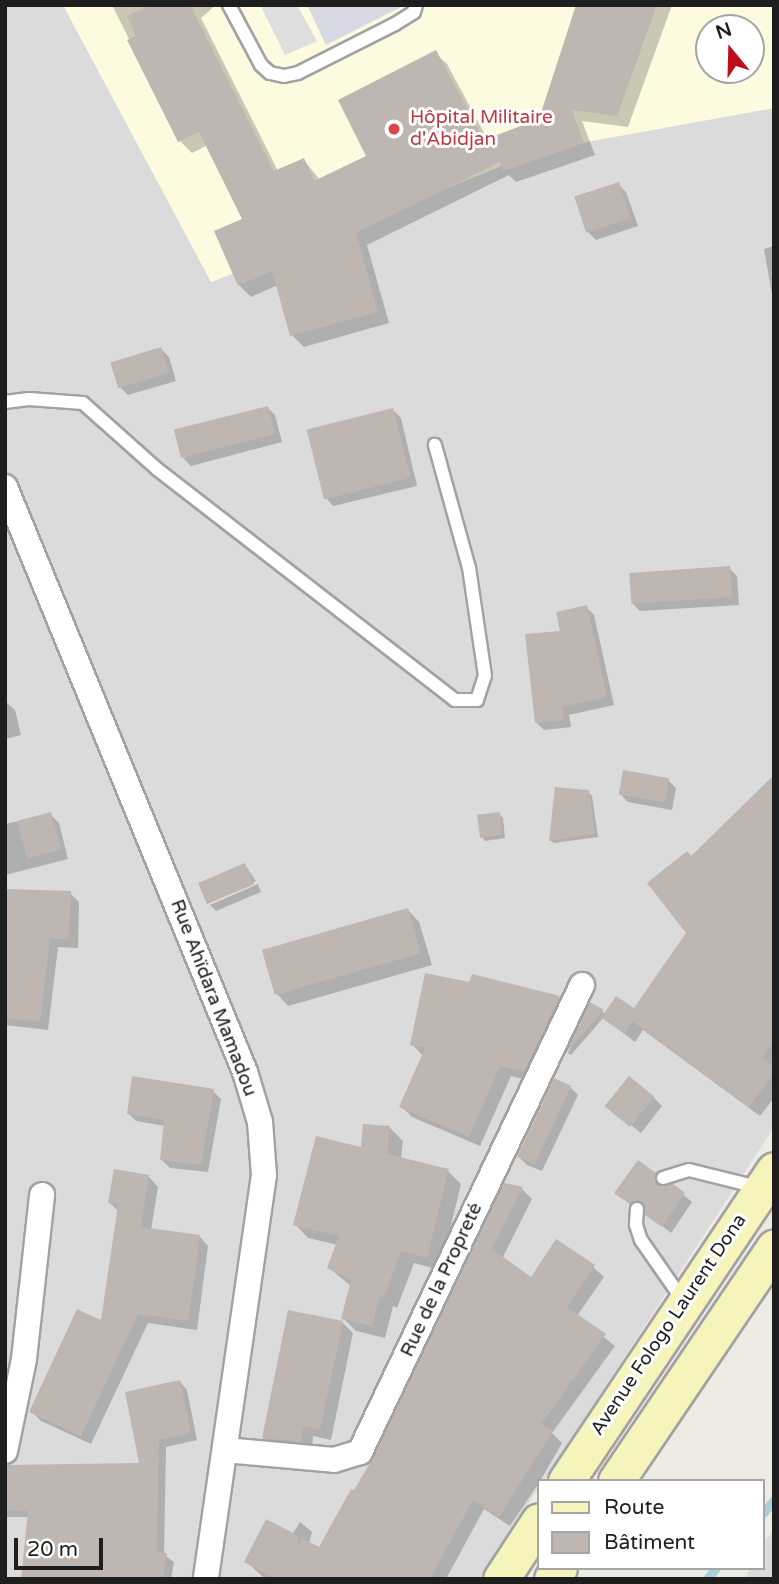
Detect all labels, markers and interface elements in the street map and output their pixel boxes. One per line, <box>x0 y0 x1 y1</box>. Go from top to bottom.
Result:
north arrow <box>695 14 765 84</box>
text: N <box>713 18 735 44</box>
place label: Hôpital Militaire d'Abidjan <box>410 107 553 151</box>
marker: Hôpital Militaire d'Abidjan <box>384 119 404 139</box>
street label: Rue Ahïdara Mamadou <box>165 896 261 1100</box>
street label: Rue de la Propreté <box>396 1199 488 1361</box>
street label: Avenue Fologo Laurent Dona <box>586 1210 752 1440</box>
legend <box>538 1479 765 1570</box>
text: Route <box>604 1495 664 1520</box>
scale bar <box>18 1524 107 1568</box>
text: Bâtiment <box>604 1530 695 1555</box>
text: 20 m <box>27 1537 78 1562</box>

